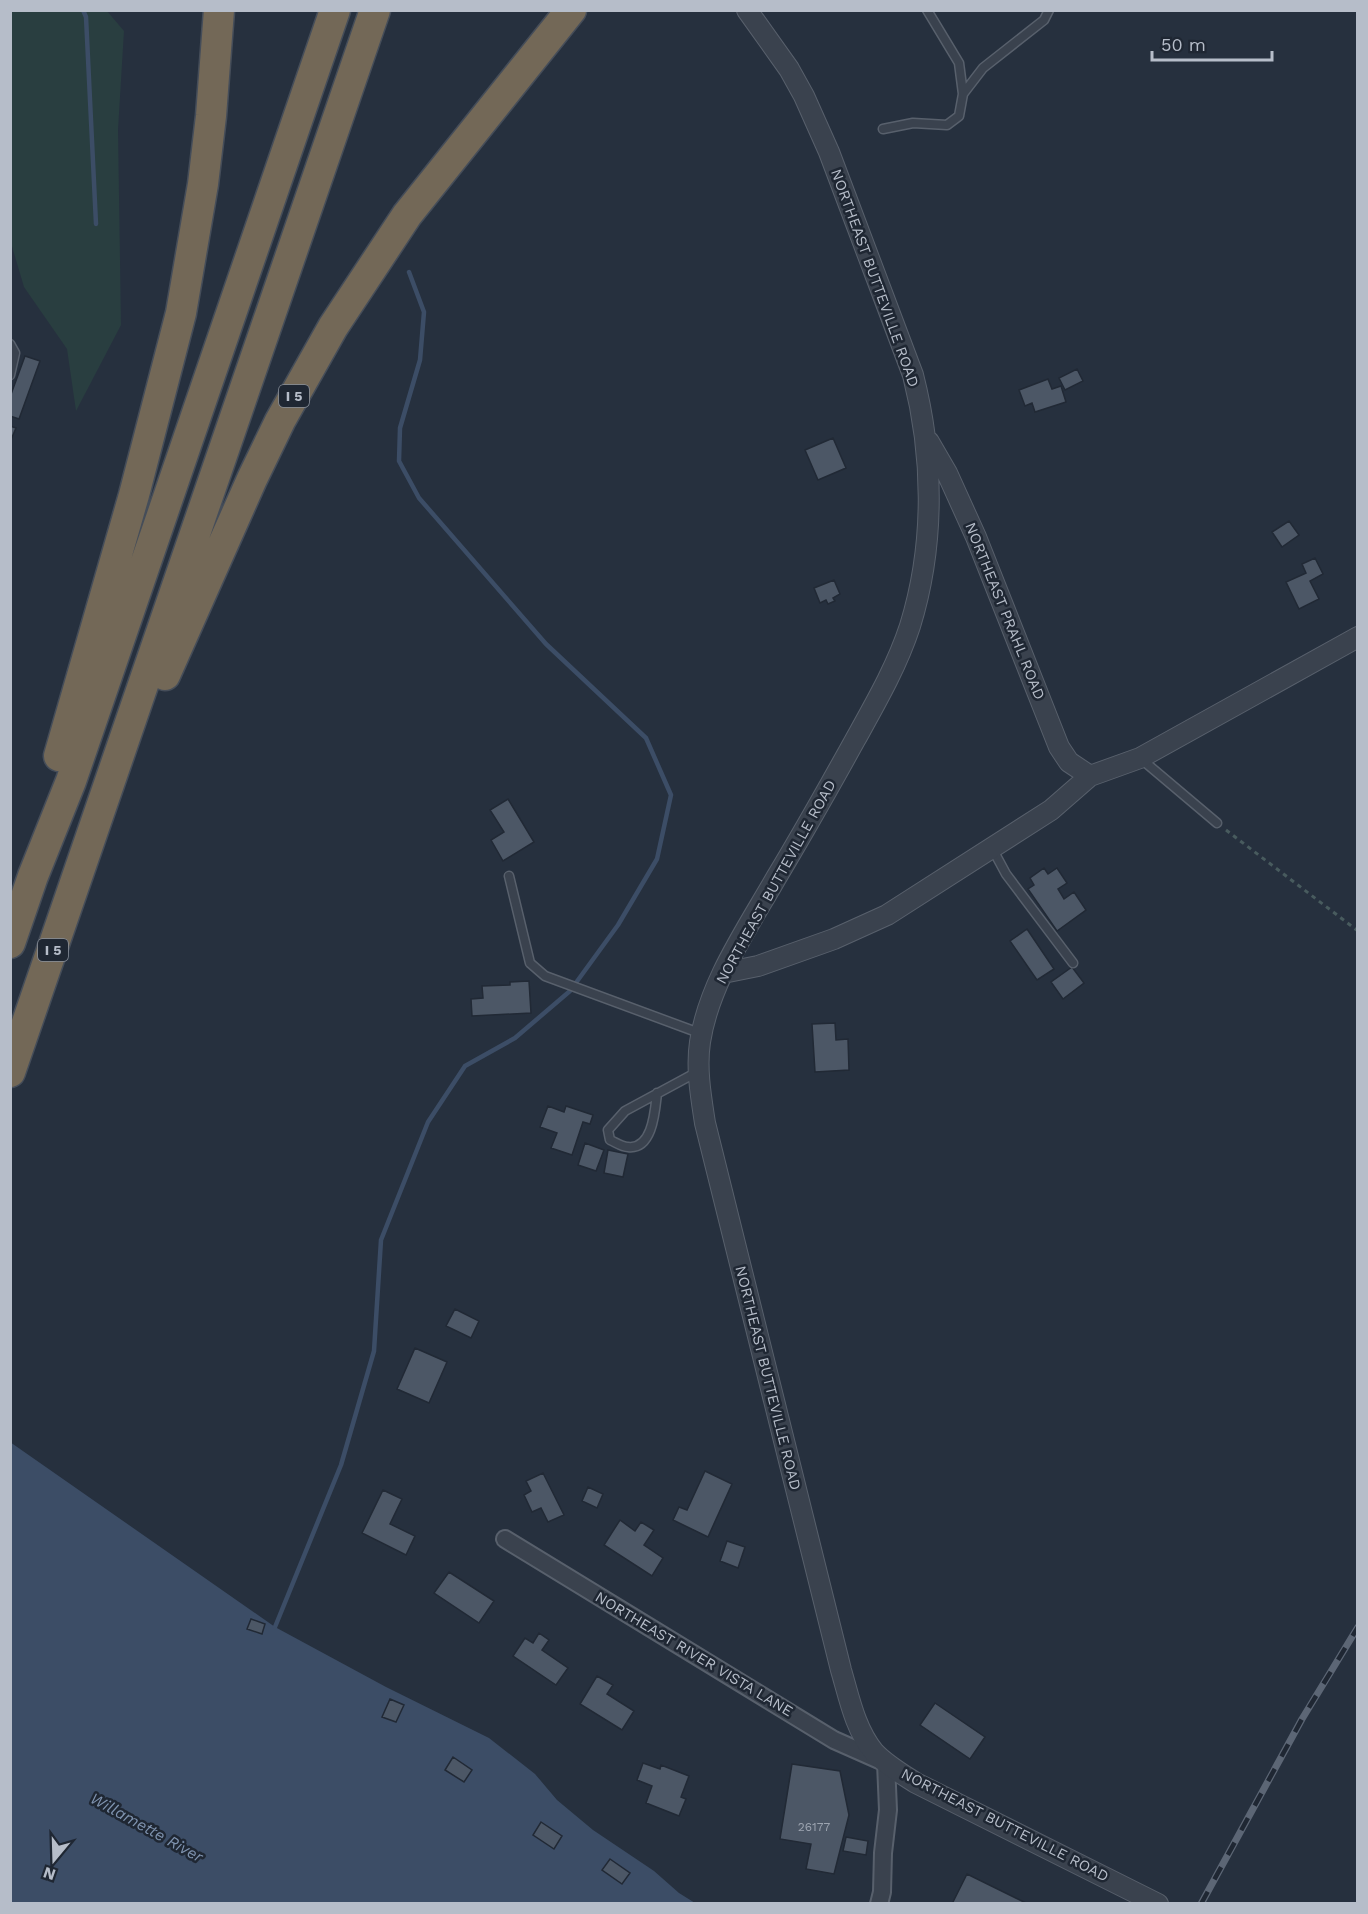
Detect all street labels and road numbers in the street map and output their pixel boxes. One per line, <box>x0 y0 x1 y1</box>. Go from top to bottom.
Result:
street label: NORTHEAST BUTTEVILLE ROAD <box>827 167 923 389</box>
road number: I 5 <box>279 385 309 407</box>
street label: NORTHEAST PRAHL ROAD <box>961 520 1049 702</box>
street label: NORTHEAST BUTTEVILLE ROAD <box>712 777 840 987</box>
road number: I 5 <box>38 939 68 961</box>
street label: NORTHEAST BUTTEVILLE ROAD <box>731 1264 805 1492</box>
street label: NORTHEAST RIVER VISTA LANE <box>592 1588 796 1720</box>
street label: NORTHEAST BUTTEVILLE ROAD <box>898 1765 1112 1885</box>

